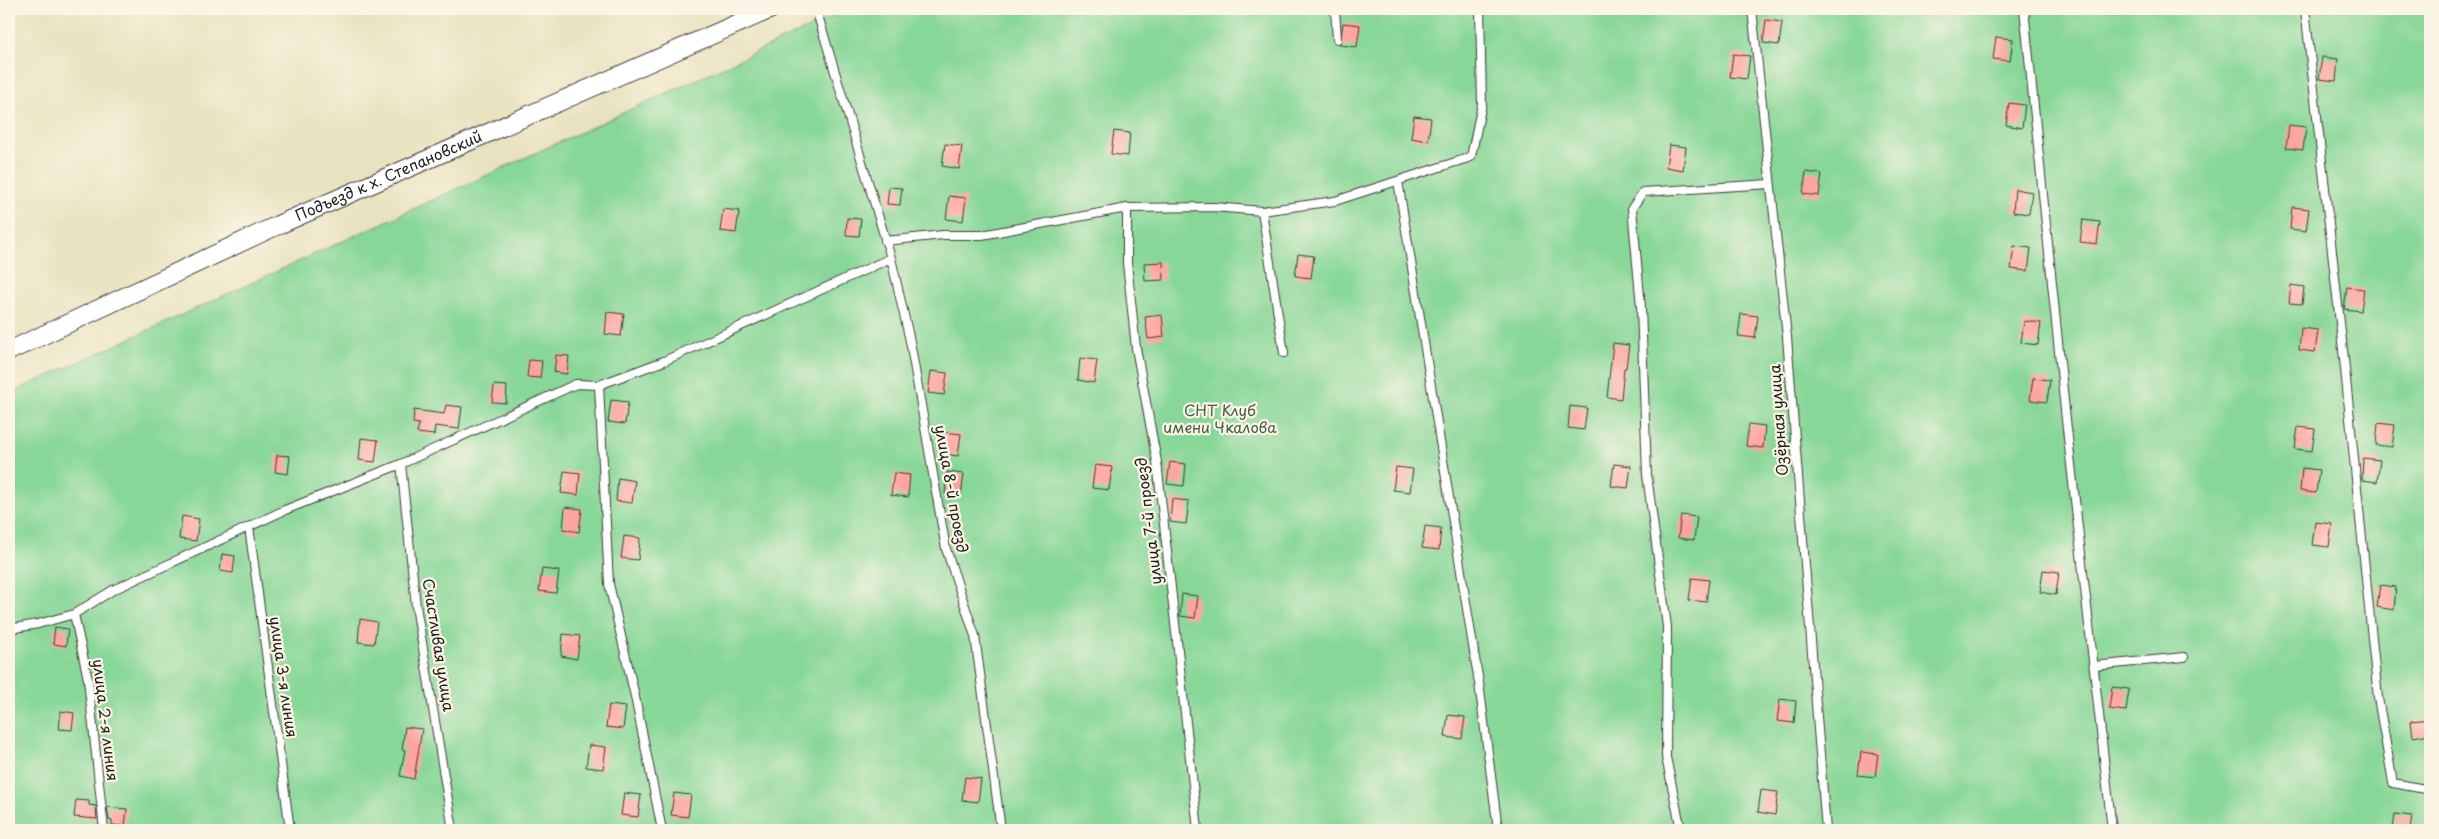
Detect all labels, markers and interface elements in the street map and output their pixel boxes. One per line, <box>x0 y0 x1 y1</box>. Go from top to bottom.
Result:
street label: Подъезд к х. Степановский <box>291 124 485 226</box>
street label: Озёрная улица <box>1762 363 1793 477</box>
park label: СНТ Клуб имени Чкалова <box>1163 398 1277 438</box>
street label: улица 8-й проезд <box>930 423 975 555</box>
street label: улица 7-й проезд <box>1128 456 1167 586</box>
street label: Счастливая улица <box>418 577 461 713</box>
street label: улица 3-я линия <box>265 615 304 739</box>
street label: улица 2-я линия <box>88 658 125 782</box>

